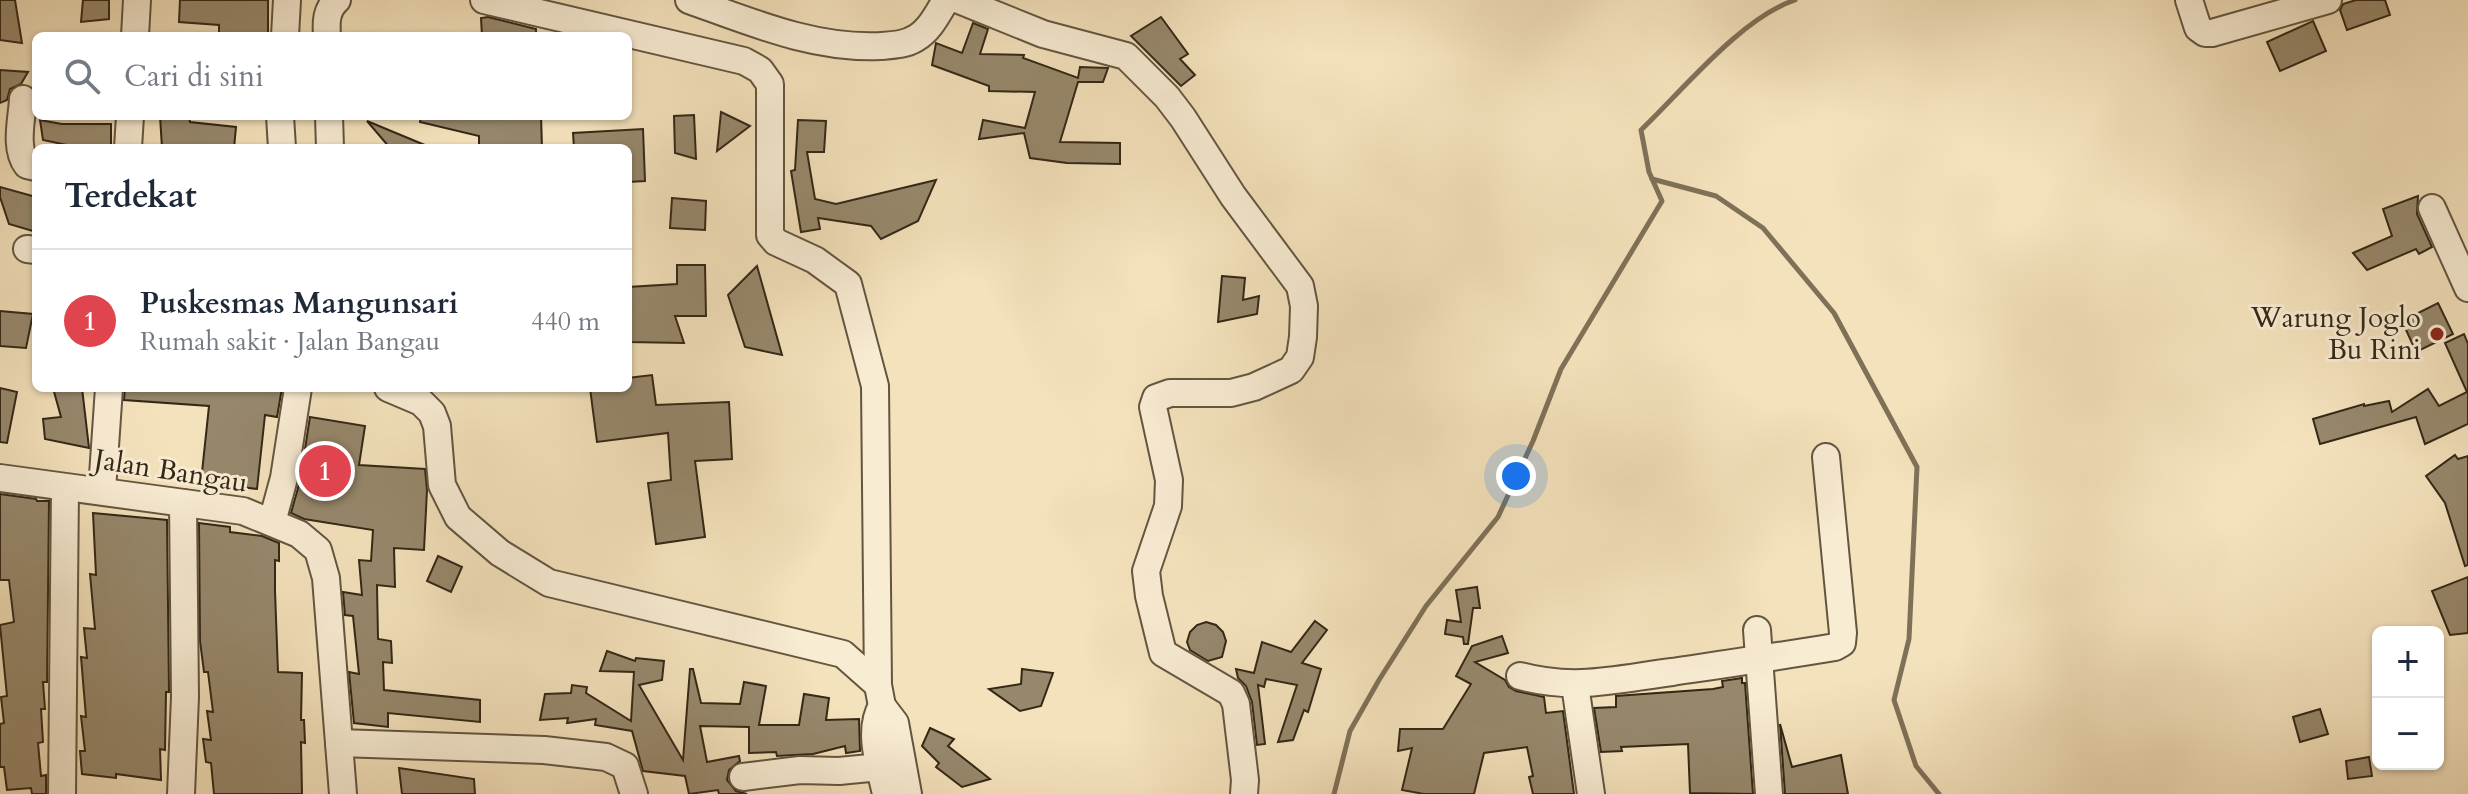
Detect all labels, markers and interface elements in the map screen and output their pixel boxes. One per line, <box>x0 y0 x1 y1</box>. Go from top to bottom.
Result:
search box <box>32 32 632 120</box>
icon: search <box>60 54 104 98</box>
text: Cari di sini <box>124 56 264 97</box>
text: Terdekat <box>64 173 197 219</box>
text: Puskesmas Mangunsari <box>140 283 458 324</box>
place label: Warung Joglo Bu Rini <box>2250 299 2421 369</box>
text: 1 <box>83 304 97 339</box>
text: 440 m <box>531 304 600 339</box>
text: Rumah sakit · Jalan Bangau <box>140 324 440 359</box>
marker: Warung Joglo Bu Rini <box>2428 325 2446 343</box>
street label: Jalan Bangau <box>88 440 250 502</box>
pin: 1 <box>299 441 351 501</box>
your location <box>1496 456 1536 496</box>
map controls <box>2372 626 2444 770</box>
button: + <box>2372 626 2444 698</box>
button: − <box>2372 698 2444 770</box>

